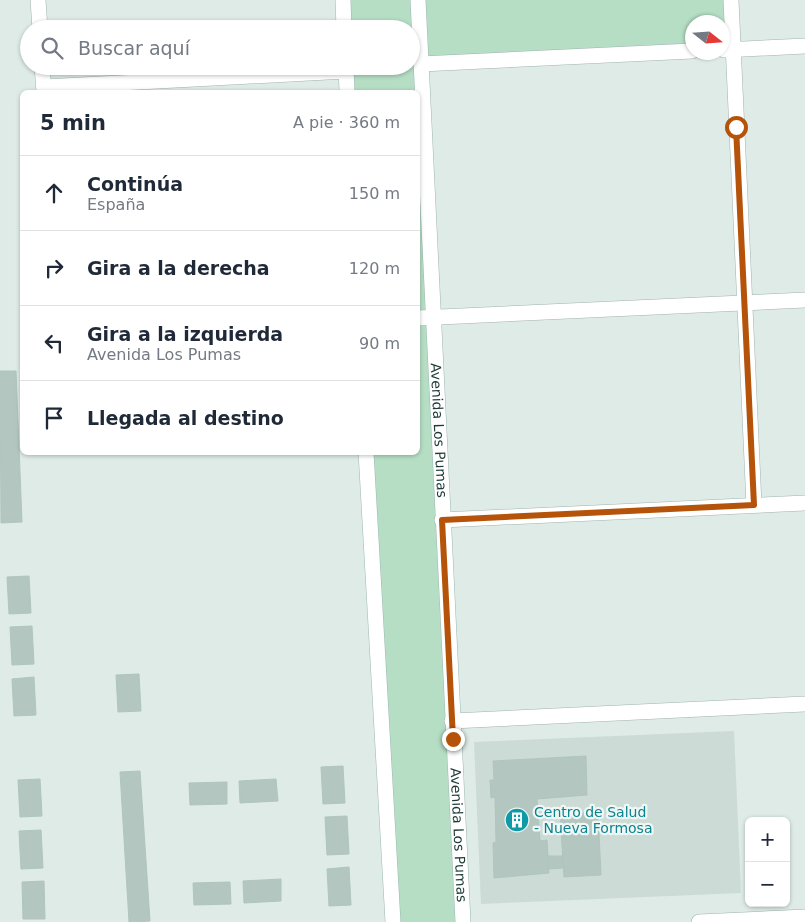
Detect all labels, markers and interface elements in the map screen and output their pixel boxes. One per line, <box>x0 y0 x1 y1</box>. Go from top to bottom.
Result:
north arrow <box>685 15 730 60</box>
search box <box>20 20 420 75</box>
icon: search <box>38 34 66 62</box>
text: Buscar aquí <box>78 37 190 59</box>
text: 5 min <box>40 111 106 135</box>
text: A pie · 360 m <box>293 113 400 132</box>
route start <box>725 116 748 139</box>
text: Continúa <box>87 173 183 195</box>
icon: ahead <box>40 179 68 207</box>
text: 150 m <box>349 184 400 203</box>
text: España <box>87 195 145 214</box>
icon: right <box>40 254 68 282</box>
text: Gira a la derecha <box>87 257 270 279</box>
text: 120 m <box>349 259 400 278</box>
text: Gira a la izquierda <box>87 323 283 345</box>
icon: left <box>40 329 68 357</box>
text: 90 m <box>359 334 400 353</box>
text: Avenida Los Pumas <box>87 345 241 364</box>
street label: Avenida Los Pumas <box>428 363 450 498</box>
icon: arrive <box>40 404 68 432</box>
text: Llegada al destino <box>87 407 284 429</box>
route end <box>442 728 465 751</box>
street label: Avenida Los Pumas <box>447 767 470 903</box>
place label: Centro de Salud - Nueva Formosa <box>534 804 652 836</box>
building icon: Centro de Salud - Nueva Formosa <box>504 807 530 833</box>
map controls <box>745 817 790 907</box>
button: + <box>745 817 790 862</box>
button: − <box>745 862 790 907</box>

